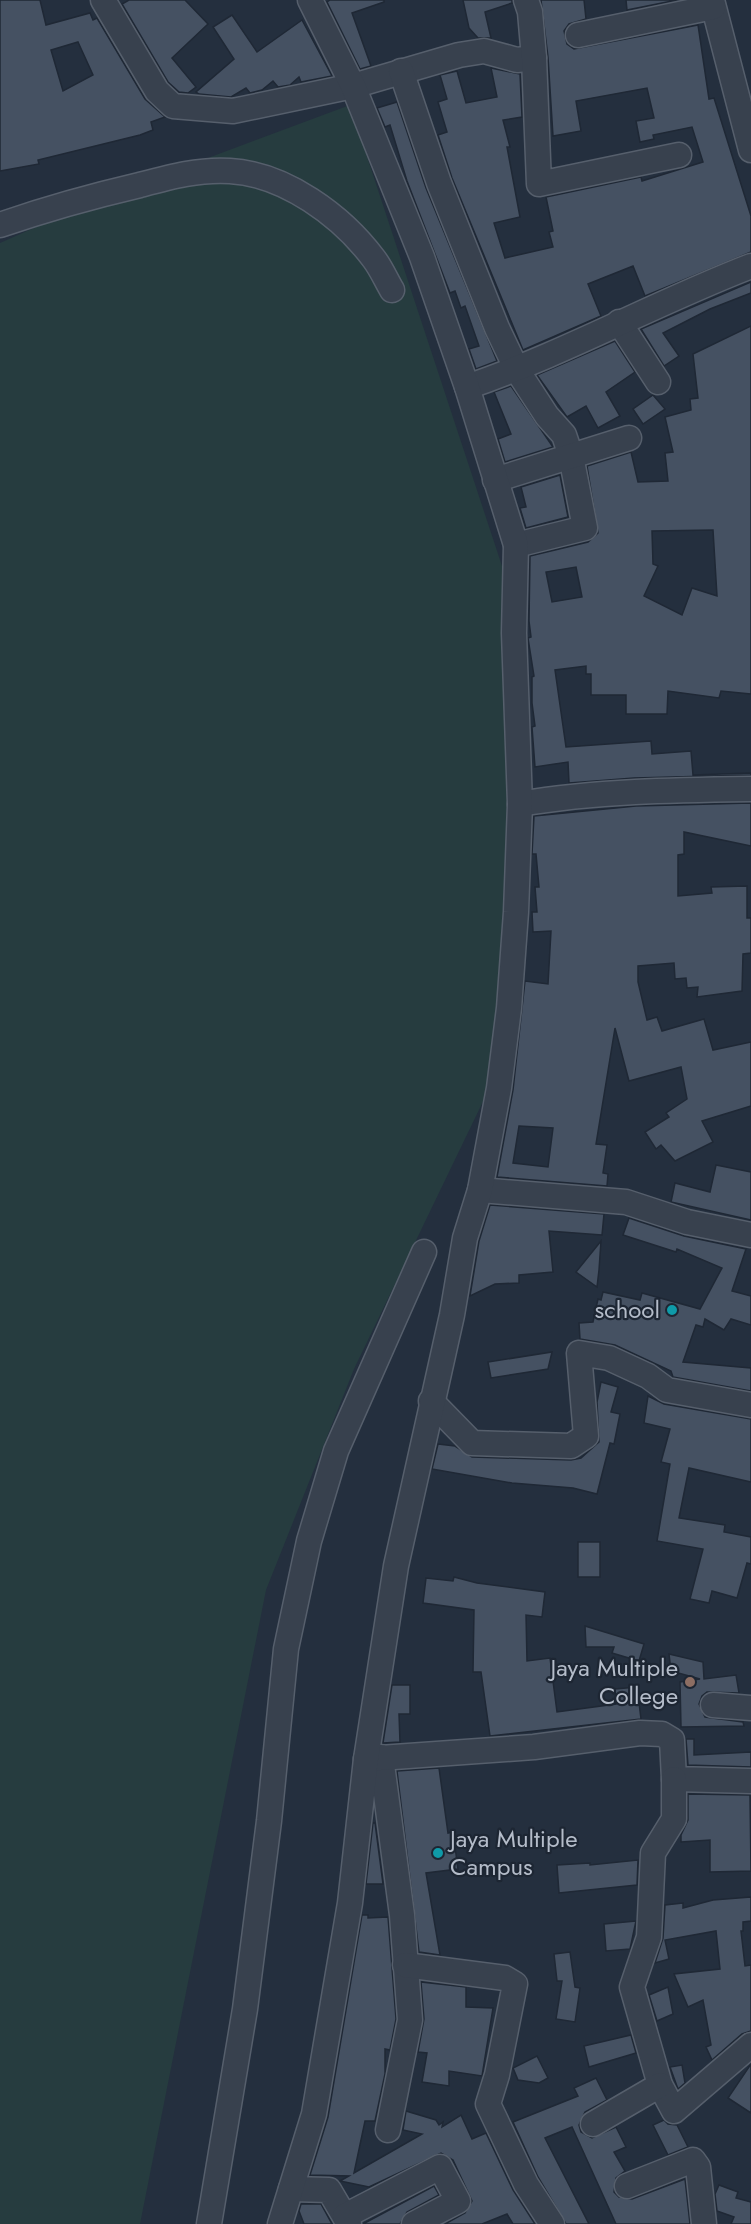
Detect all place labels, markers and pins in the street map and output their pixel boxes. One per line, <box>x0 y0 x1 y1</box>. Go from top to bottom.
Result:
place label: school <box>595 1292 660 1327</box>
marker: school <box>665 1303 679 1317</box>
place label: Jaya Multiple College <box>547 1650 678 1713</box>
marker: Jaya Multiple College <box>683 1675 697 1689</box>
place label: Jaya Multiple Campus <box>447 1821 578 1884</box>
marker: Jaya Multiple Campus <box>431 1846 445 1860</box>

